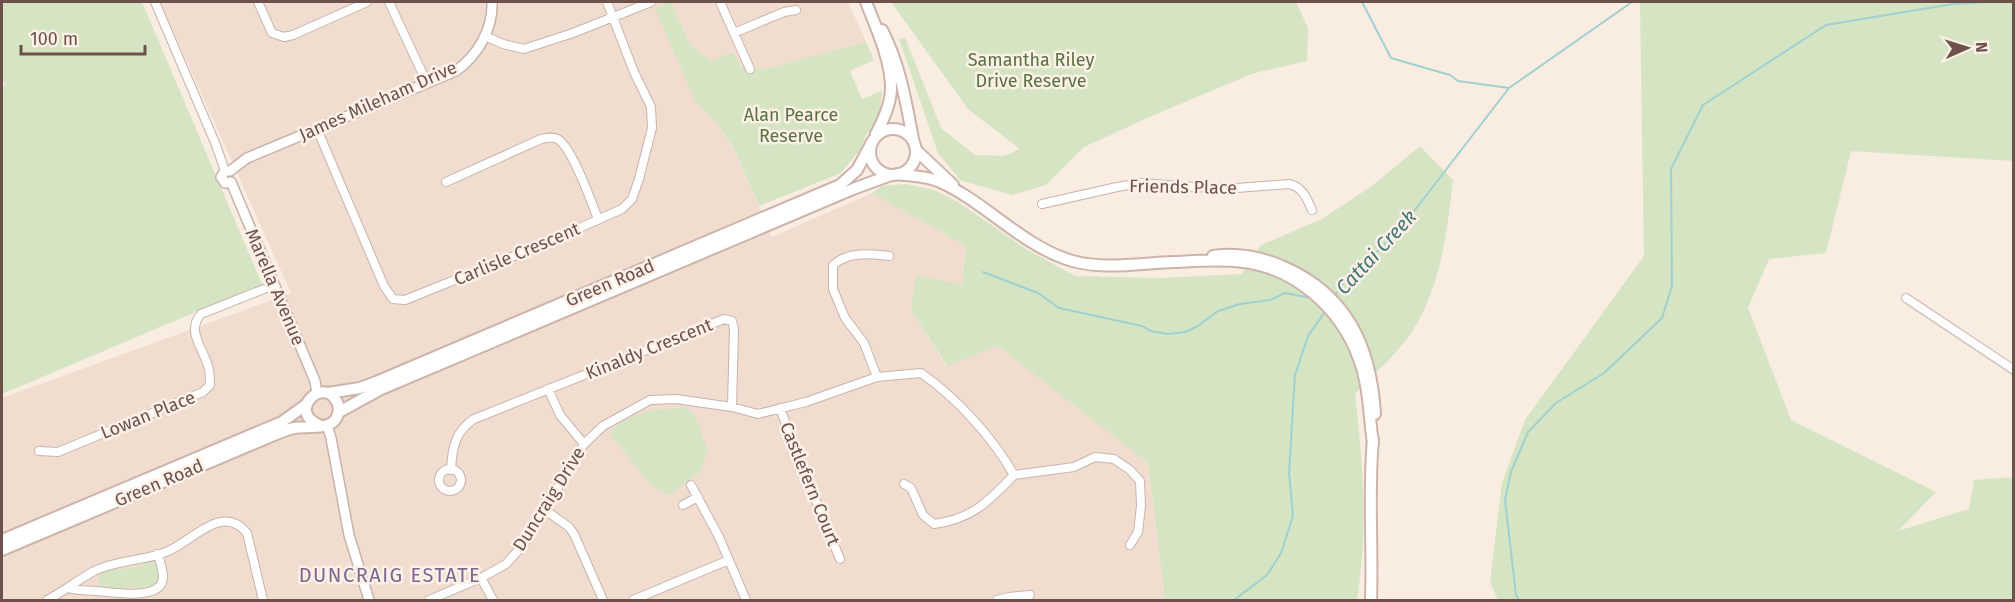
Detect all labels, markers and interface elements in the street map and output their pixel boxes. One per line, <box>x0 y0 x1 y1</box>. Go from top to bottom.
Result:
scale bar <box>21 18 146 56</box>
north arrow <box>1937 18 1997 78</box>
text: 100 m <box>30 28 78 50</box>
text: N <box>1972 41 1991 53</box>
park label: Samantha Riley Drive Reserve <box>968 49 1094 92</box>
street label: James Mileham Drive <box>296 56 460 146</box>
park label: Alan Pearce Reserve <box>744 104 838 147</box>
street label: Friends Place <box>1129 175 1237 199</box>
water label: Cattai Creek <box>1331 205 1421 299</box>
street label: Carlisle Crescent <box>451 217 584 290</box>
street label: Marella Avenue <box>240 225 310 349</box>
street label: Green Road <box>562 254 658 312</box>
street label: Kinaldy Crescent <box>582 313 716 384</box>
street label: Lowan Place <box>97 386 199 444</box>
street label: Castlefern Court <box>775 419 845 549</box>
street label: Duncraig Drive <box>508 443 590 555</box>
street label: Green Road <box>111 454 207 512</box>
district label: DUNCRAIG ESTATE <box>299 563 481 587</box>

